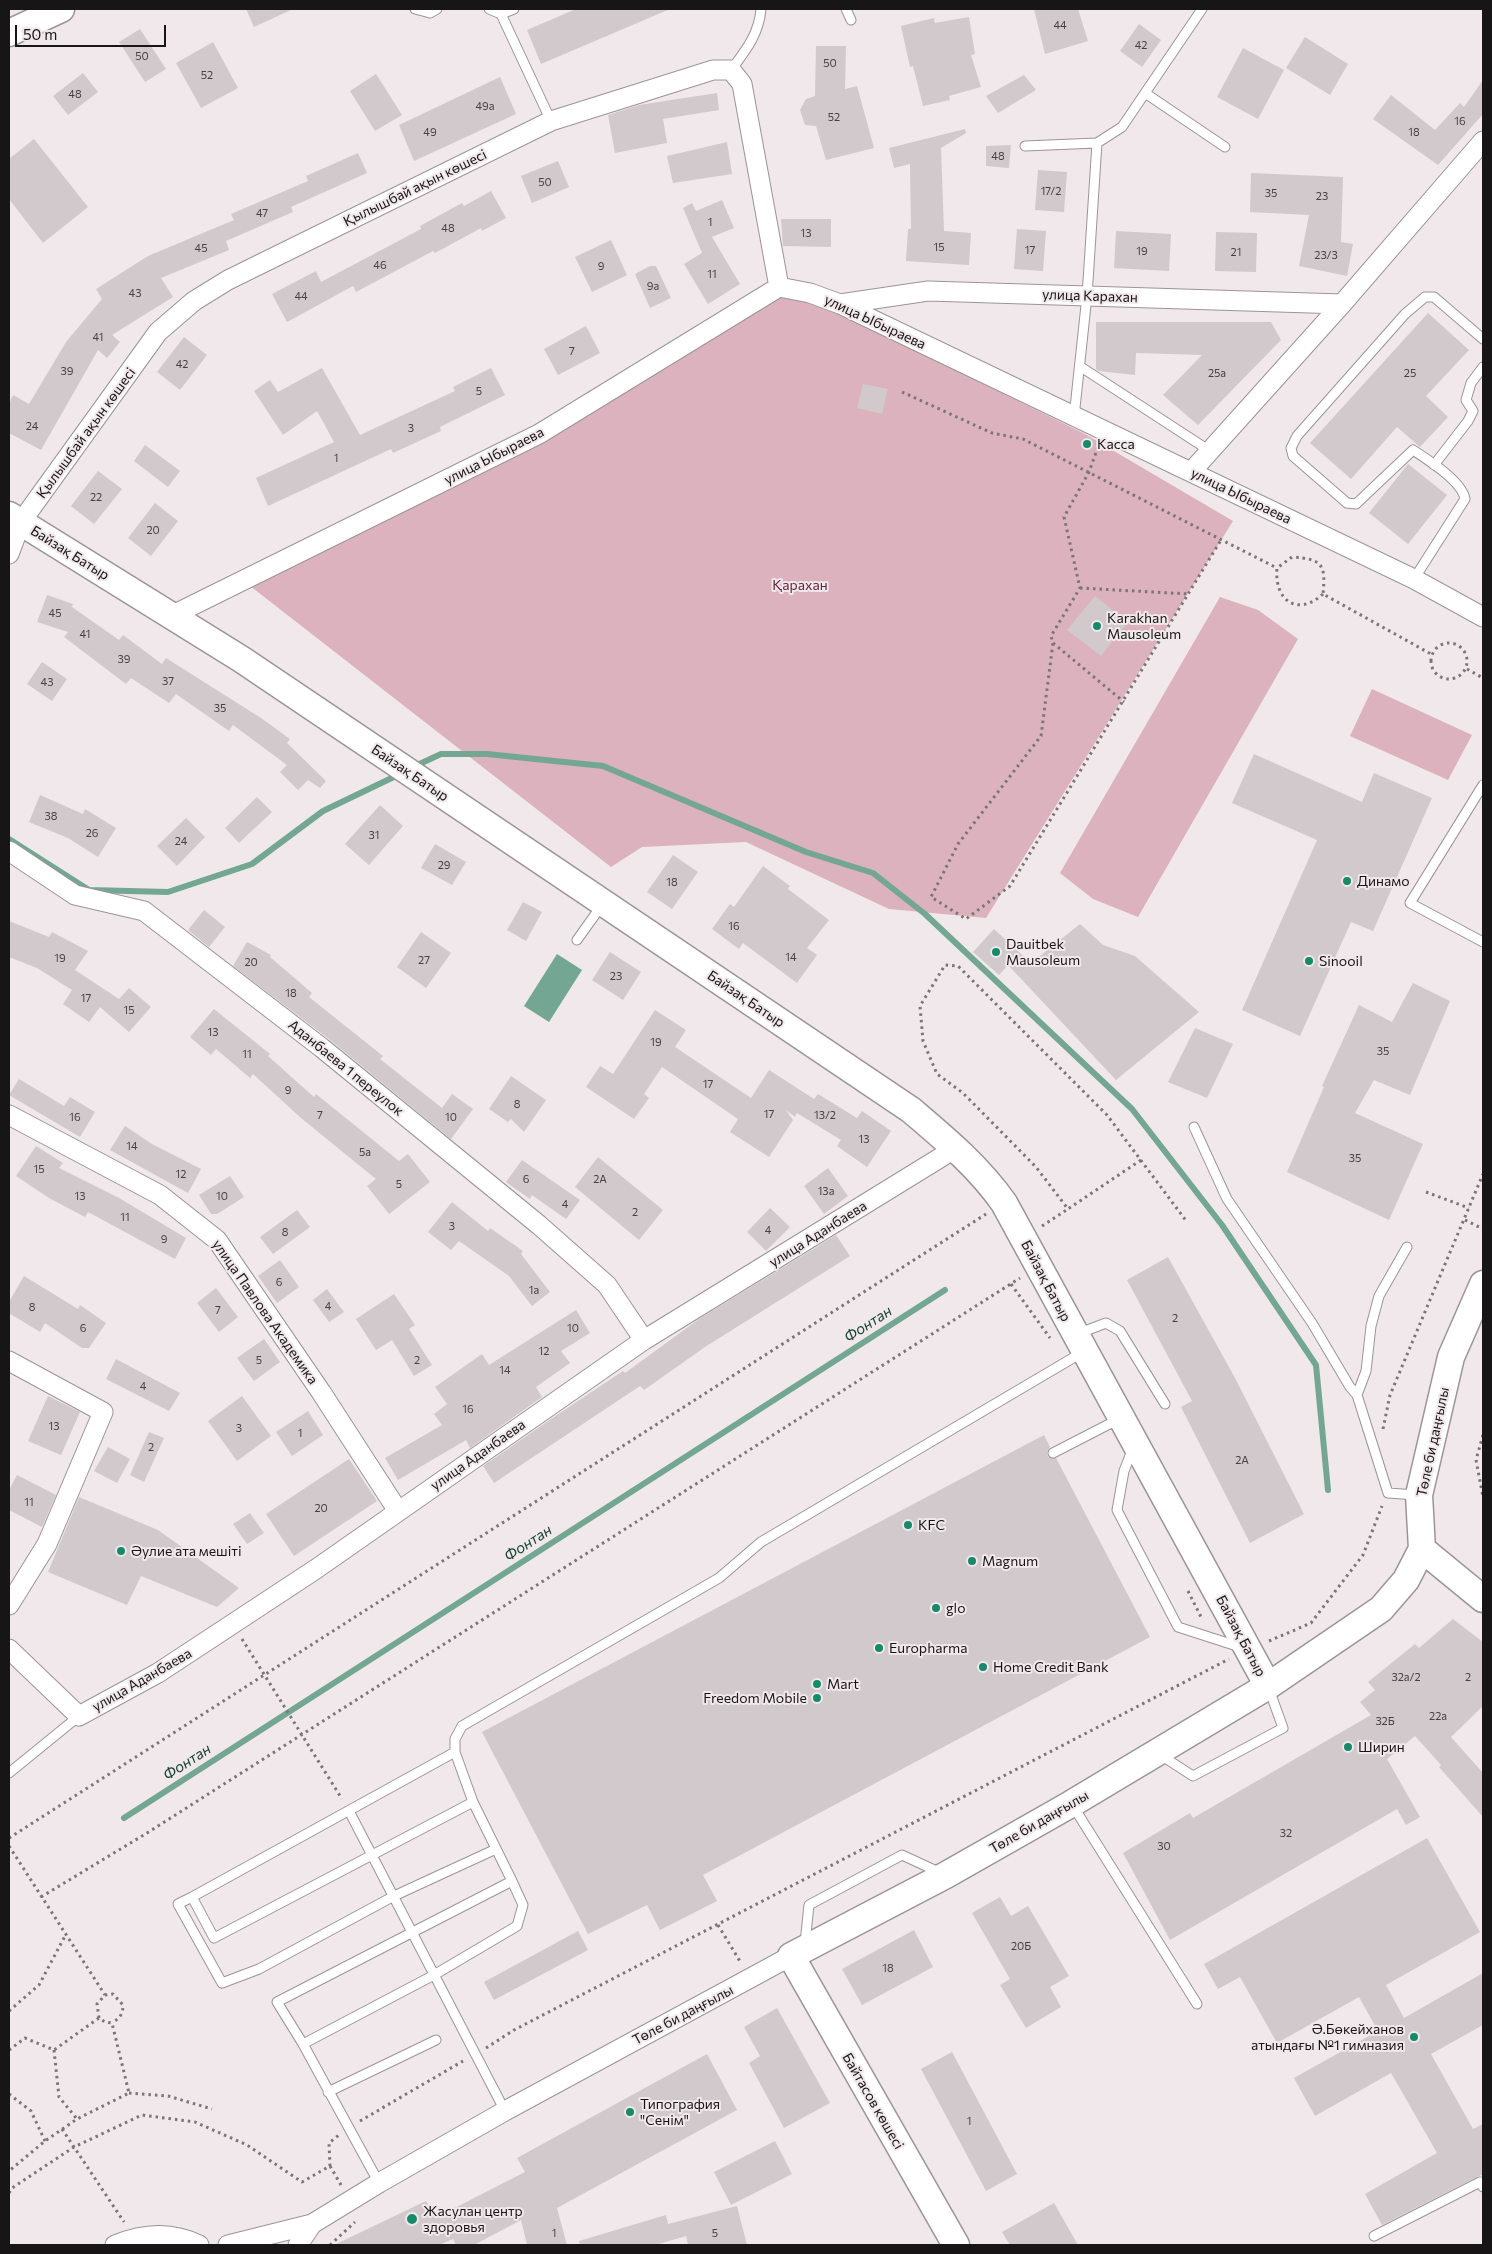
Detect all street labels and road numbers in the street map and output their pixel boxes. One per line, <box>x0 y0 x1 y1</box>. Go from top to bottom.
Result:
street label: Қылышбай ақын көшесі <box>341 146 489 230</box>
street label: улица Карахан <box>1042 286 1138 306</box>
street label: улица Ыбыраева <box>822 291 928 353</box>
street label: Қылышбай ақын көшесі <box>33 364 139 502</box>
street label: улица Ыбыраева <box>441 424 547 488</box>
street label: улица Ыбыраева <box>1188 464 1294 528</box>
street label: Байзақ Батыр <box>28 522 112 584</box>
street label: Байзақ Батыр <box>368 741 452 805</box>
street label: Байзақ Батыр <box>704 967 788 1031</box>
street label: Аданбаева 1 переулок <box>285 1016 407 1120</box>
street label: улица Аданбаева <box>766 1197 870 1271</box>
street label: улица Павлова Академика <box>209 1236 321 1388</box>
street label: Байзақ Батыр <box>1018 1237 1074 1325</box>
street label: Төле би даңғылы <box>1413 1386 1453 1498</box>
street label: улица Аданбаева <box>427 1416 529 1494</box>
street label: Байзақ Батыр <box>1213 1592 1269 1680</box>
street label: улица Аданбаева <box>89 1645 195 1715</box>
street label: Төле би даңғылы <box>986 1787 1092 1857</box>
street label: Төле би даңғылы <box>630 1981 736 2049</box>
street label: Байтасов көшесі <box>839 2050 907 2152</box>

